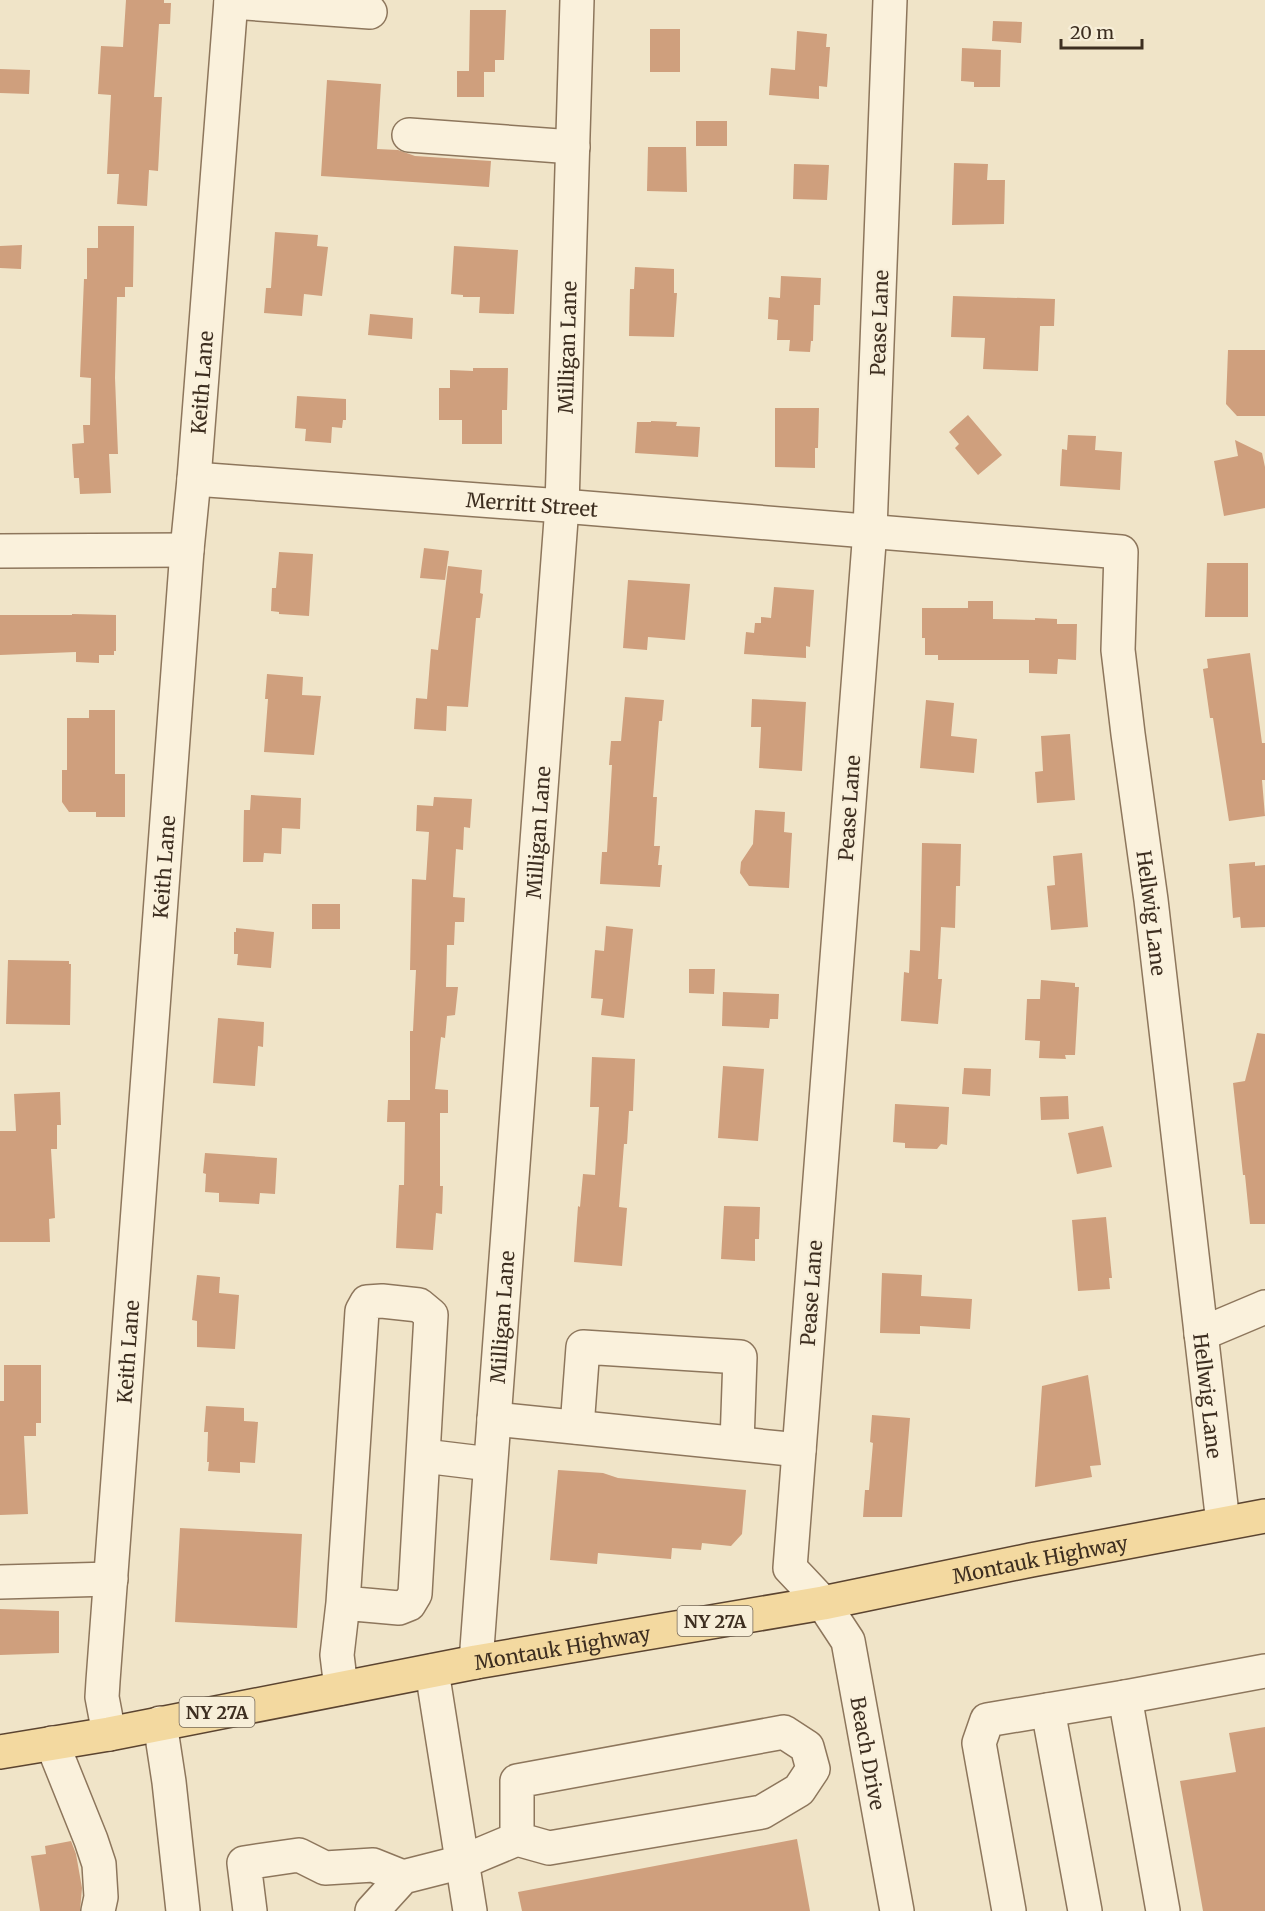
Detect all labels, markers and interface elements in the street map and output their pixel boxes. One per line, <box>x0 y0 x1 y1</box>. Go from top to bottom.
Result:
scale bar <box>1061 12 1142 50</box>
text: 20 m <box>1070 21 1114 44</box>
street label: Pease Lane <box>865 269 893 377</box>
street label: Milligan Lane <box>552 280 581 414</box>
street label: Keith Lane <box>185 330 218 435</box>
street label: Merritt Street <box>465 487 599 521</box>
street label: Pease Lane <box>833 754 865 862</box>
street label: Milligan Lane <box>520 765 555 900</box>
street label: Keith Lane <box>147 814 180 920</box>
street label: Hellwig Lane <box>1132 849 1172 977</box>
street label: Pease Lane <box>795 1239 827 1347</box>
street label: Milligan Lane <box>484 1250 519 1384</box>
street label: Keith Lane <box>111 1299 144 1404</box>
street label: Hellwig Lane <box>1189 1332 1228 1460</box>
street label: Montauk Highway <box>950 1529 1130 1588</box>
road number: NY 27A <box>678 1606 752 1636</box>
street label: Montauk Highway <box>472 1620 653 1675</box>
street label: Beach Drive <box>846 1694 891 1812</box>
road number: NY 27A <box>180 1697 254 1727</box>

